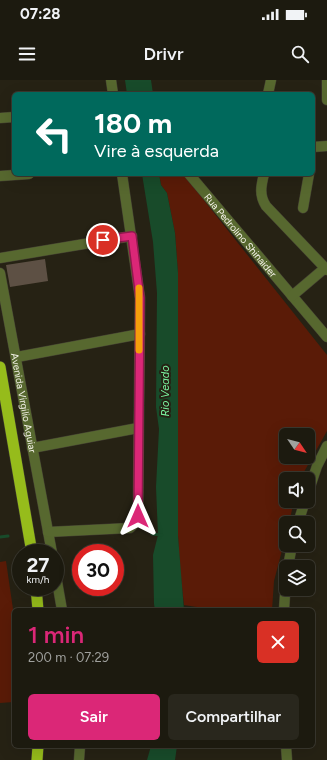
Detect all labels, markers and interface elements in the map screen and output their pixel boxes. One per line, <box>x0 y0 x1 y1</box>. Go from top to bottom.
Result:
text: 07:28 <box>20 5 60 23</box>
icon: menu <box>16 43 38 65</box>
text: Drivr <box>144 43 183 65</box>
icon: search <box>289 43 311 65</box>
text: 180 m <box>94 106 172 140</box>
icon: left <box>28 108 80 160</box>
text: Vire à esquerda <box>94 140 219 162</box>
street label: Rua Pedrolino Shinaider <box>202 190 280 280</box>
pin <box>86 223 120 257</box>
icon: arrive <box>92 229 114 251</box>
street label: Avenida Virgilio Aguiar <box>8 352 40 454</box>
water label: Rio Veado <box>159 365 172 417</box>
north arrow <box>279 428 315 464</box>
map controls <box>279 428 315 596</box>
button: sound <box>279 472 315 508</box>
position arrow <box>117 495 159 537</box>
button: search <box>279 516 315 552</box>
speed limit sign: 30 <box>72 544 124 596</box>
text: 27 <box>27 553 49 577</box>
button: layers <box>279 560 315 596</box>
text: km/h <box>27 573 49 586</box>
text: 1 min <box>28 620 84 649</box>
button: close <box>257 621 299 663</box>
text: 200 m · 07:29 <box>28 650 109 665</box>
button: Sair <box>28 694 160 740</box>
button: Compartilhar <box>168 694 299 740</box>

